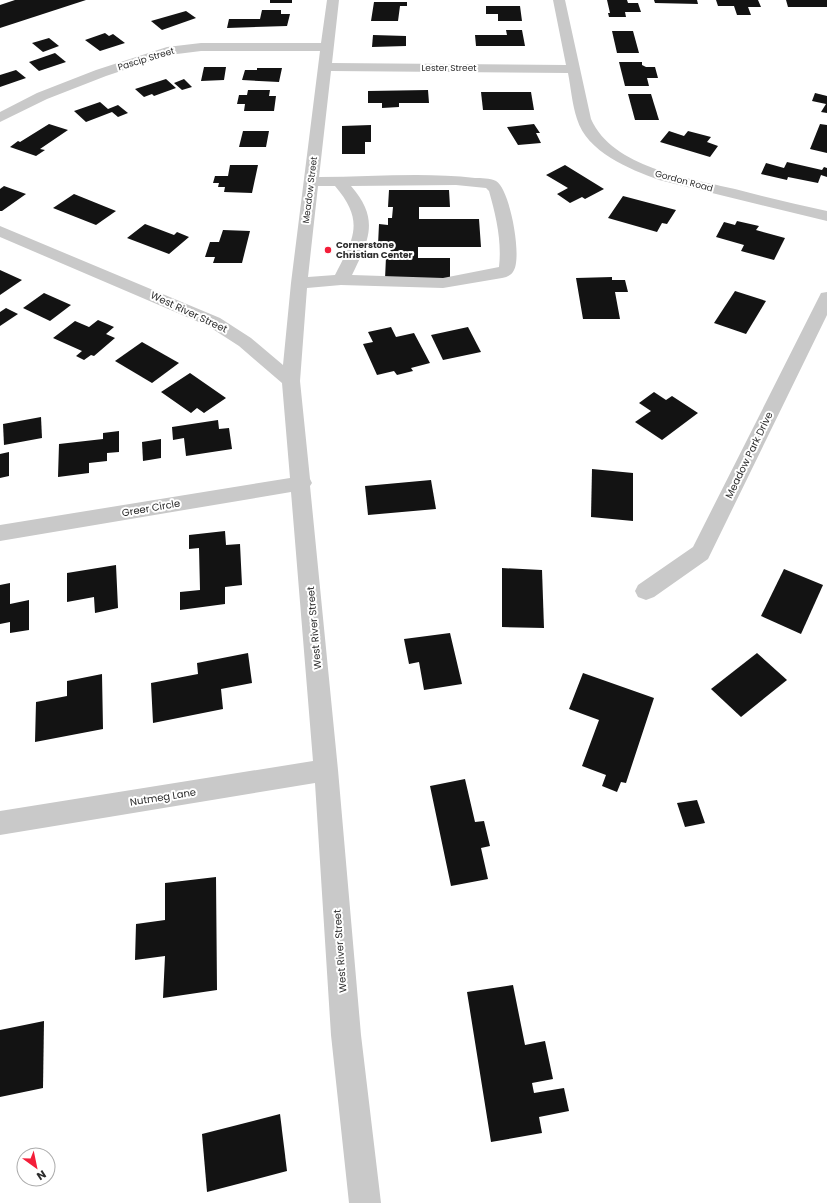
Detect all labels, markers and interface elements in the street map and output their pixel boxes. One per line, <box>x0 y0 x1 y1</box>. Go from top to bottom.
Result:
street label: Pascip Street <box>116 45 176 73</box>
street label: Lester Street <box>421 62 477 74</box>
street label: Meadow Street <box>300 156 320 224</box>
street label: Gordon Road <box>654 168 714 194</box>
place label: Cornerstone Christian Center <box>336 239 413 261</box>
marker: Cornerstone Christian Center <box>323 245 333 255</box>
street label: West River Street <box>148 288 230 337</box>
street label: Meadow Park Drive <box>721 409 777 501</box>
street label: Greer Circle <box>121 495 181 521</box>
street label: West River Street <box>303 585 325 670</box>
street label: Nutmeg Lane <box>129 784 197 810</box>
street label: West River Street <box>330 908 350 993</box>
north arrow <box>16 1147 56 1187</box>
text: N <box>34 1166 49 1184</box>

